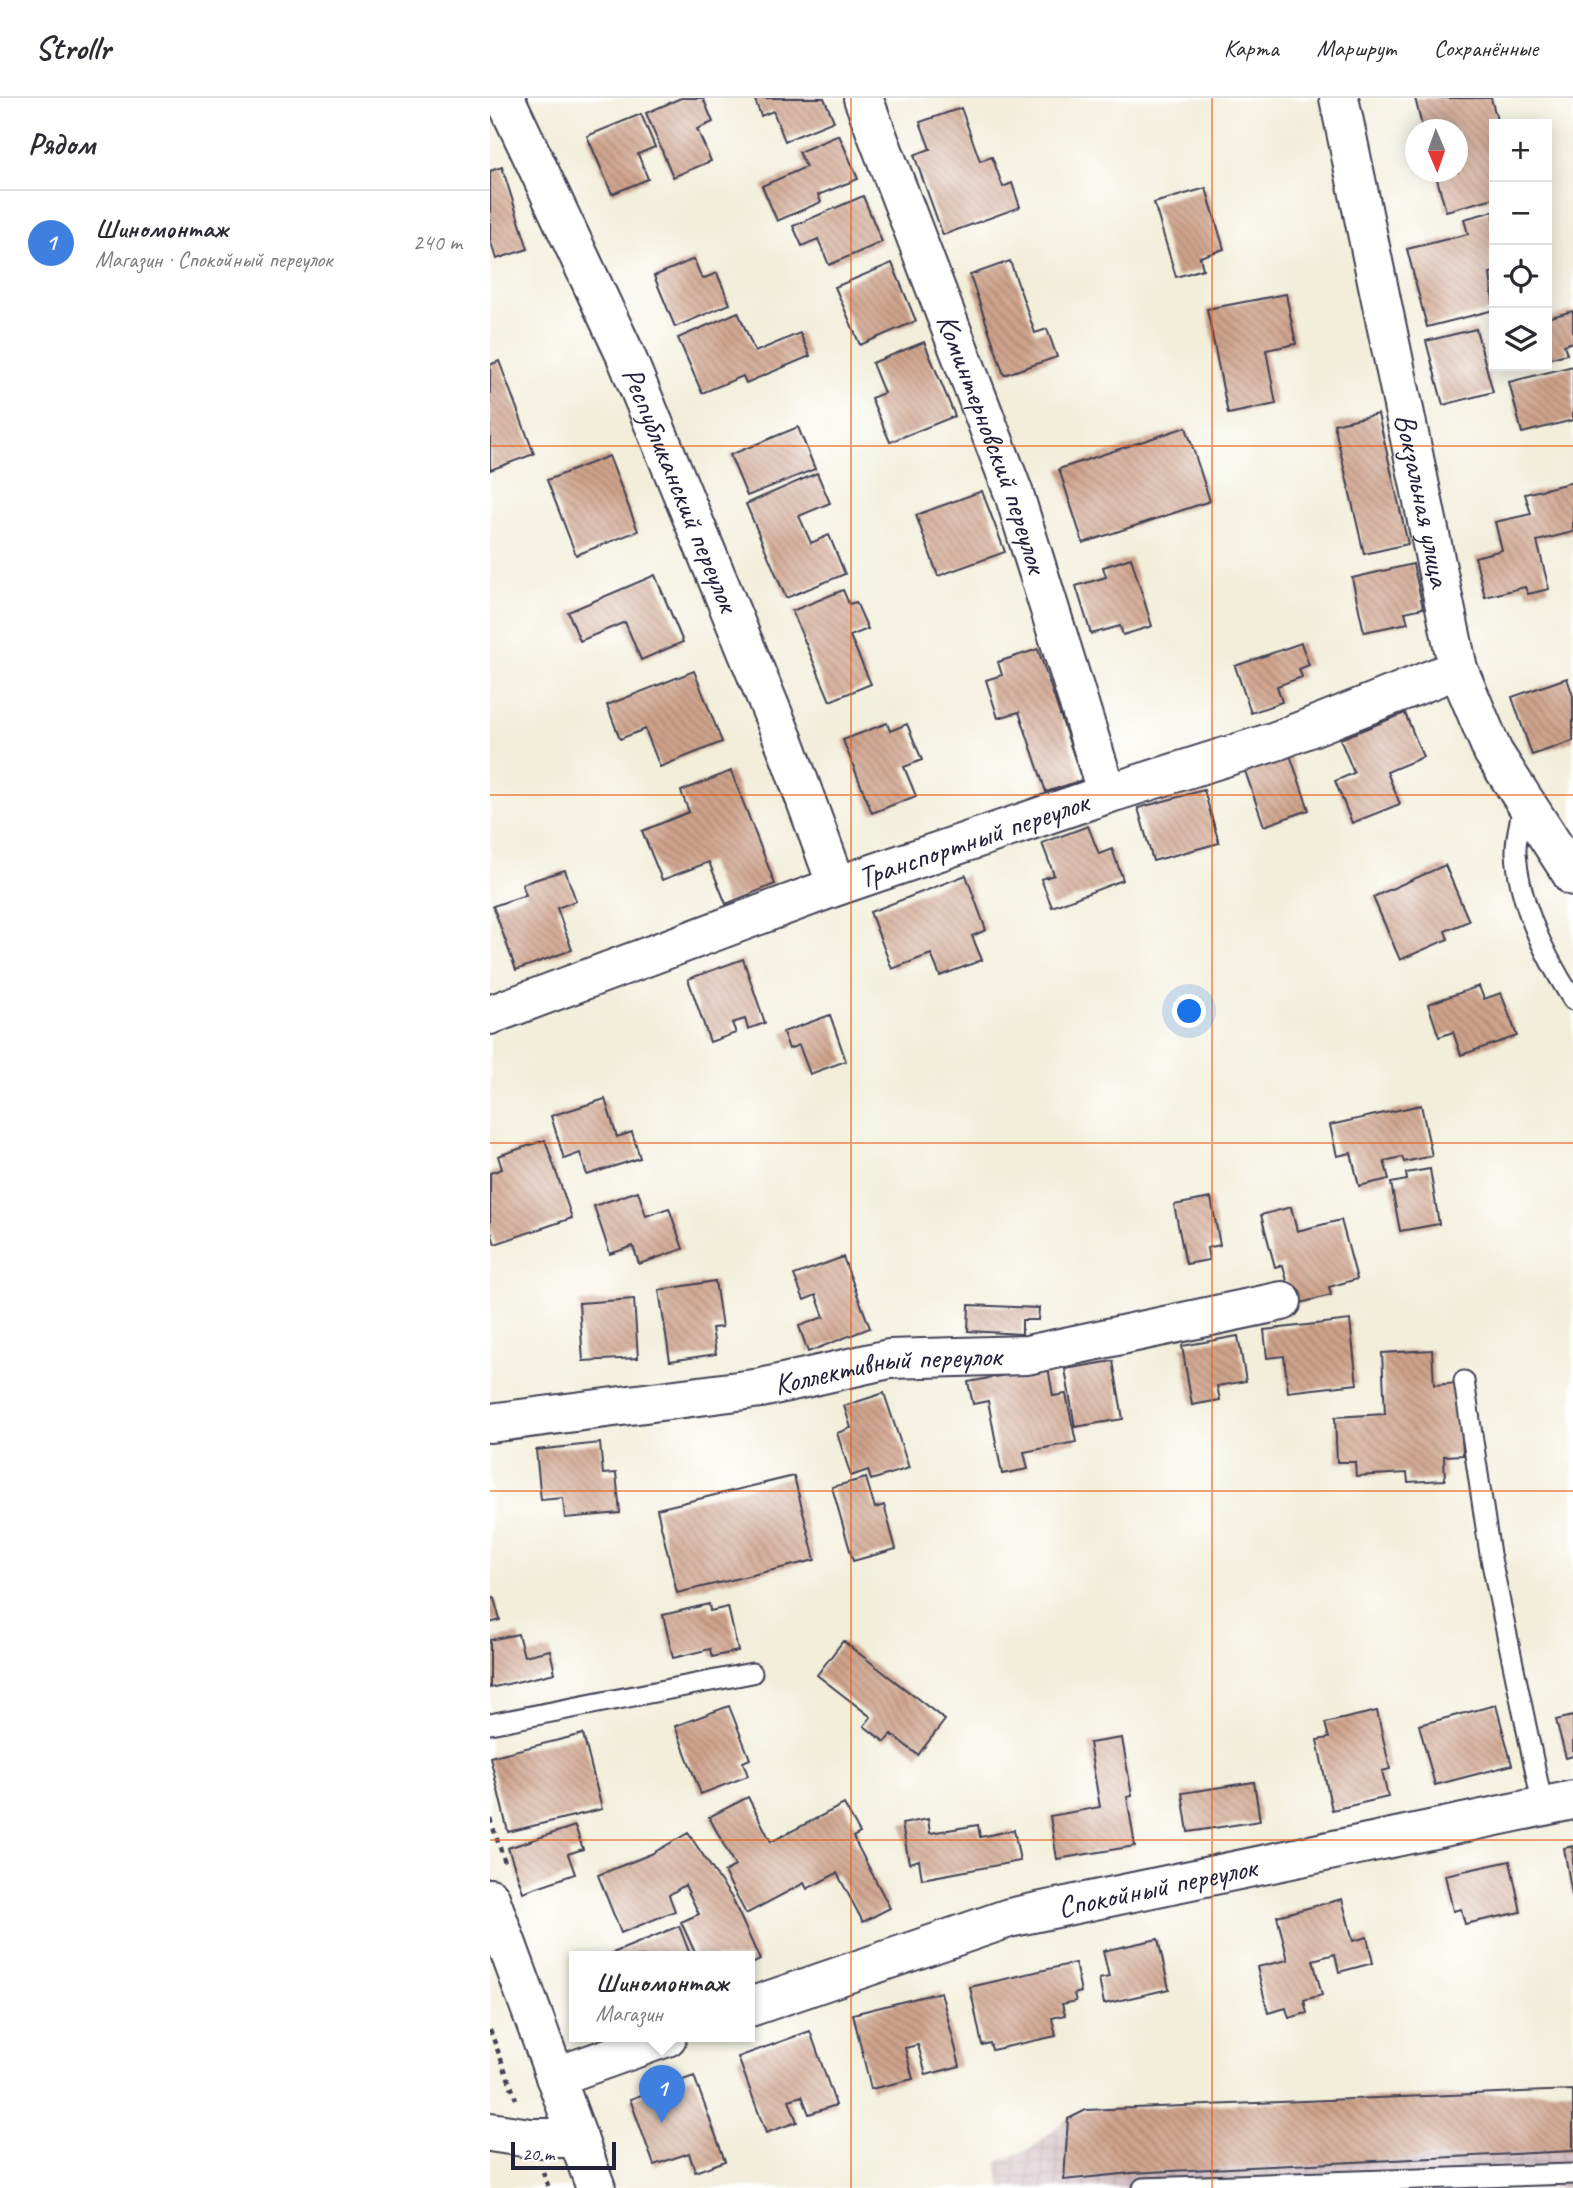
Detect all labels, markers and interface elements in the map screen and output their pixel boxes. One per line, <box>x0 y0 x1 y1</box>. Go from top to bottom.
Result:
text: Strollr <box>35 27 110 69</box>
text: Карта <box>1224 33 1279 63</box>
text: Маршрут <box>1317 33 1396 63</box>
text: Сохранённые <box>1434 33 1538 63</box>
north arrow <box>1405 119 1468 182</box>
map controls <box>1489 119 1552 371</box>
button: + <box>1489 119 1552 182</box>
text: Рядом <box>28 125 95 163</box>
button: − <box>1489 182 1552 245</box>
text: Шиномонтаж <box>95 212 228 245</box>
text: 1 <box>46 228 56 257</box>
text: 240 m <box>413 228 462 257</box>
text: Магазин · Спокойный переулок <box>95 245 332 274</box>
button: locate <box>1489 245 1552 308</box>
button: layers <box>1489 308 1552 371</box>
street label: Коминтерновский переулок <box>928 309 1057 580</box>
street label: Республиканский переулок <box>613 361 749 620</box>
street label: Вокзальная улица <box>1386 410 1460 592</box>
street label: Транспортный переулок <box>853 782 1096 896</box>
your location <box>1172 994 1206 1028</box>
street label: Коллективный переулок <box>770 1337 1005 1403</box>
street label: Спокойный переулок <box>1054 1847 1262 1926</box>
popup <box>569 1951 755 2042</box>
text: Шиномонтаж <box>596 1966 728 1999</box>
text: Магазин <box>596 1999 663 2028</box>
pin: 1 <box>639 2065 685 2123</box>
scale bar <box>511 2139 616 2171</box>
text: 20 m <box>522 2142 554 2166</box>

